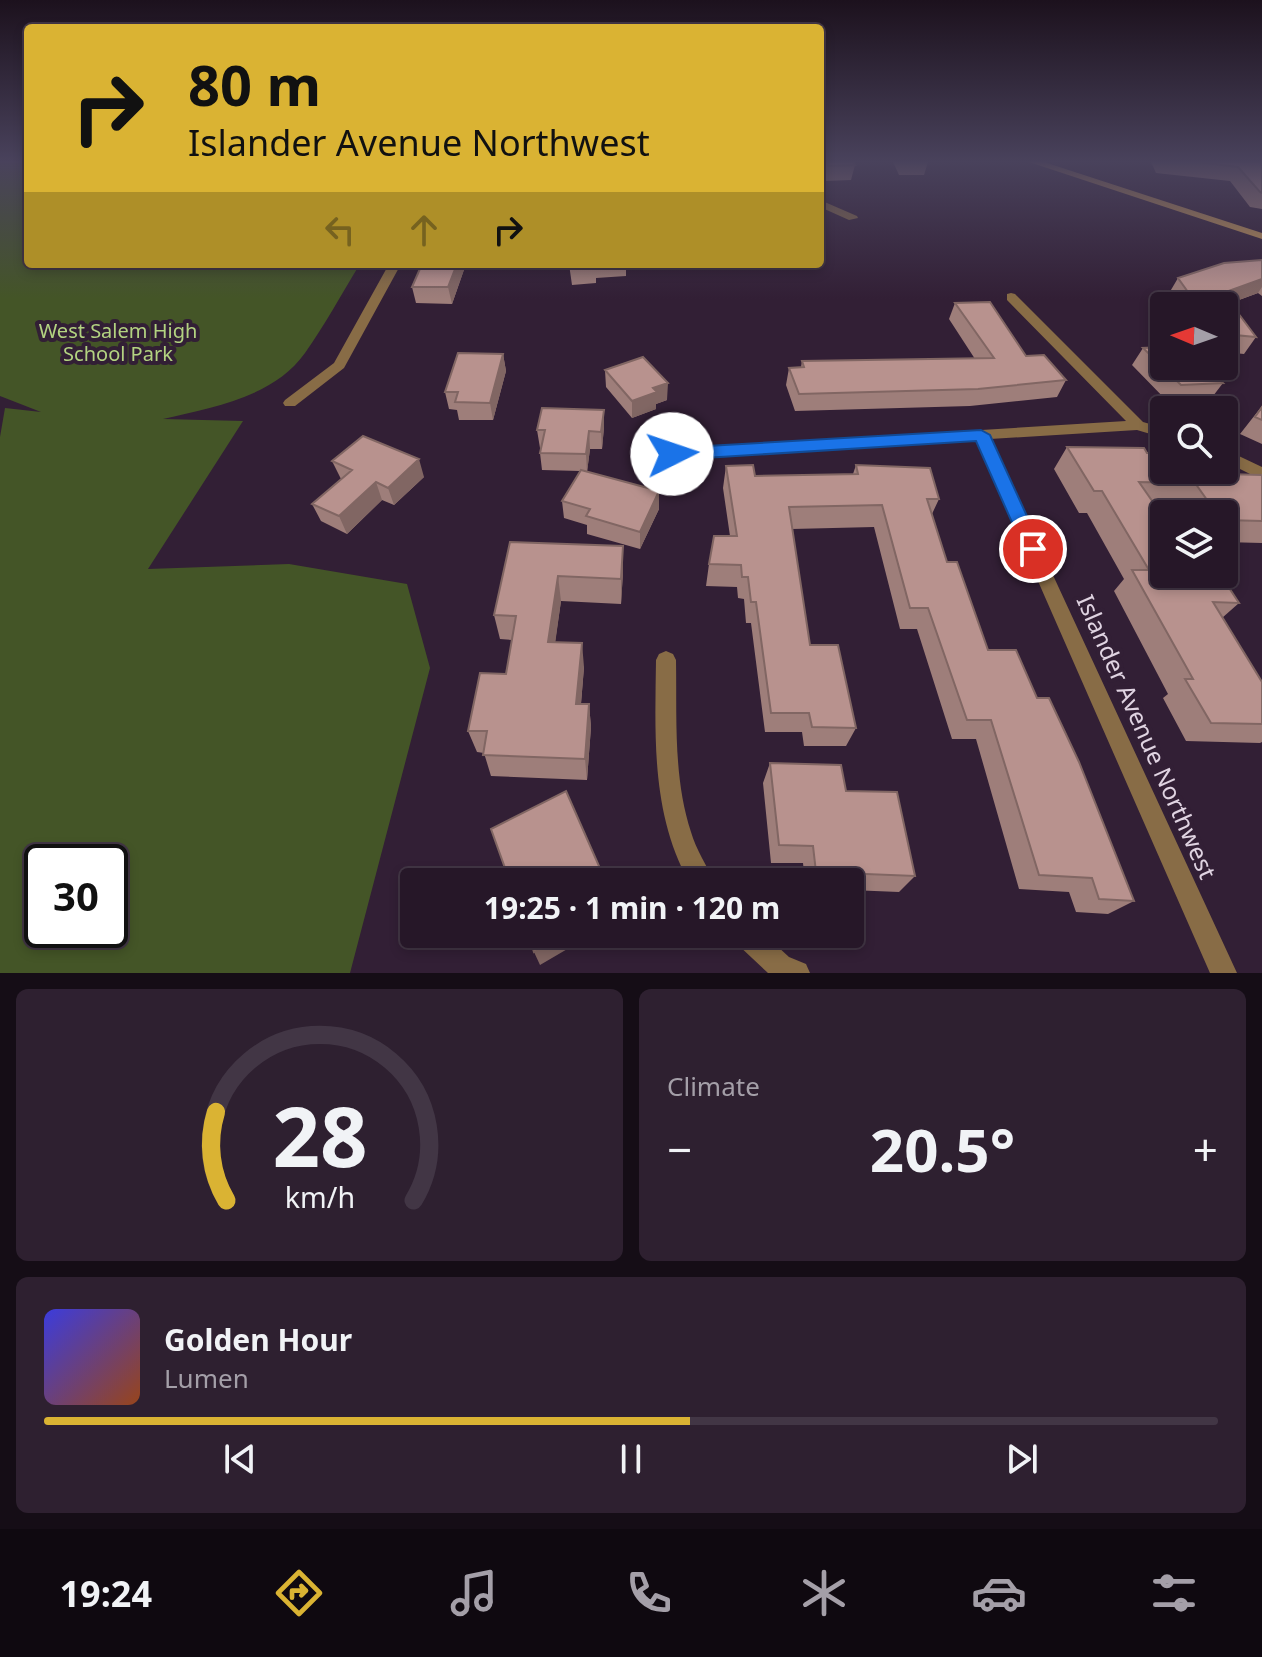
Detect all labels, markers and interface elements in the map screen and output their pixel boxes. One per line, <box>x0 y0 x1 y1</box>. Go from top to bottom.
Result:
text: 80 m <box>188 46 321 122</box>
icon: right <box>56 56 160 160</box>
text: Islander Avenue Northwest <box>188 118 650 167</box>
icon: left <box>318 208 362 252</box>
icon: ahead <box>402 208 446 252</box>
icon: right <box>486 208 530 252</box>
north arrow <box>1150 292 1238 380</box>
map controls <box>1150 292 1238 588</box>
park label: West Salem High School Park <box>39 317 197 367</box>
button: search <box>1150 396 1238 484</box>
position arrow <box>630 412 714 496</box>
button: layers <box>1150 500 1238 588</box>
pin <box>999 515 1067 583</box>
icon: arrive <box>1011 527 1055 571</box>
street label: Islander Avenue Northwest <box>1070 589 1225 884</box>
speed limit sign: 30 <box>24 844 128 948</box>
text: 19:25 · 1 min · 120 m <box>484 887 780 928</box>
text: Climate <box>667 1068 760 1104</box>
text: 28 <box>272 1078 367 1191</box>
text: 20.5° <box>870 1108 1015 1190</box>
text: − <box>667 1119 692 1179</box>
text: + <box>1193 1119 1218 1179</box>
text: km/h <box>284 1177 355 1216</box>
text: Golden Hour <box>164 1319 352 1360</box>
text: Lumen <box>164 1360 249 1396</box>
icon: previous <box>218 1437 262 1481</box>
icon: pause <box>609 1437 653 1481</box>
icon: next <box>1000 1437 1044 1481</box>
icon: directions <box>271 1565 327 1621</box>
icon: music <box>446 1565 502 1621</box>
icon: phone <box>621 1565 677 1621</box>
icon: climate <box>796 1565 852 1621</box>
icon: car <box>971 1565 1027 1621</box>
icon: filters <box>1146 1565 1202 1621</box>
text: 19:24 <box>60 1569 152 1618</box>

